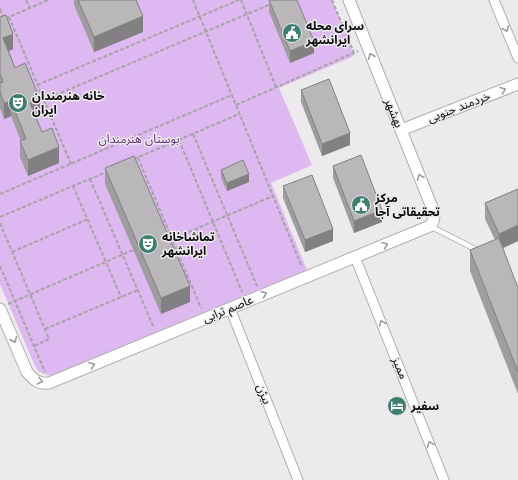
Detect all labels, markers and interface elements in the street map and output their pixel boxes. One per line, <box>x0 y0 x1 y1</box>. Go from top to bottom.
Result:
place label: سرای محله ایرانشهر <box>305 18 364 48</box>
public building icon: سرای محله ایرانشهر <box>281 22 303 44</box>
one-way arrow <box>502 26 510 33</box>
one-way arrow <box>368 52 376 59</box>
one-way arrow <box>499 87 506 95</box>
place label: خانه هنرمندان ایران <box>32 88 105 118</box>
street label: خردمند جنوبی <box>425 88 493 126</box>
theatre icon: خانه هنرمندان ایران <box>7 92 29 114</box>
street label: بهشهر <box>381 95 407 130</box>
park label: بوستان هنرمندان <box>99 131 179 147</box>
one-way arrow <box>416 173 424 180</box>
place label: مرکز تحقیقاتی آجا <box>374 190 441 220</box>
public building icon: مرکز تحقیقاتی آجا <box>350 194 372 216</box>
place label: تماشاخانه ایرانشهر <box>161 229 215 259</box>
theatre icon: تماشاخانه ایرانشهر <box>137 233 159 255</box>
one-way arrow <box>381 241 388 249</box>
one-way arrow <box>261 291 268 299</box>
street label: عاصم ترابی <box>200 292 256 327</box>
one-way arrow <box>378 319 386 326</box>
one-way arrow <box>9 337 17 344</box>
street label: ممیز <box>388 354 412 381</box>
one-way arrow <box>88 362 96 370</box>
one-way arrow <box>37 377 44 385</box>
street label: بیژن <box>253 381 275 407</box>
hotel icon: سفیر <box>386 395 408 417</box>
place label: سفیر <box>410 398 439 414</box>
one-way arrow <box>426 440 434 447</box>

